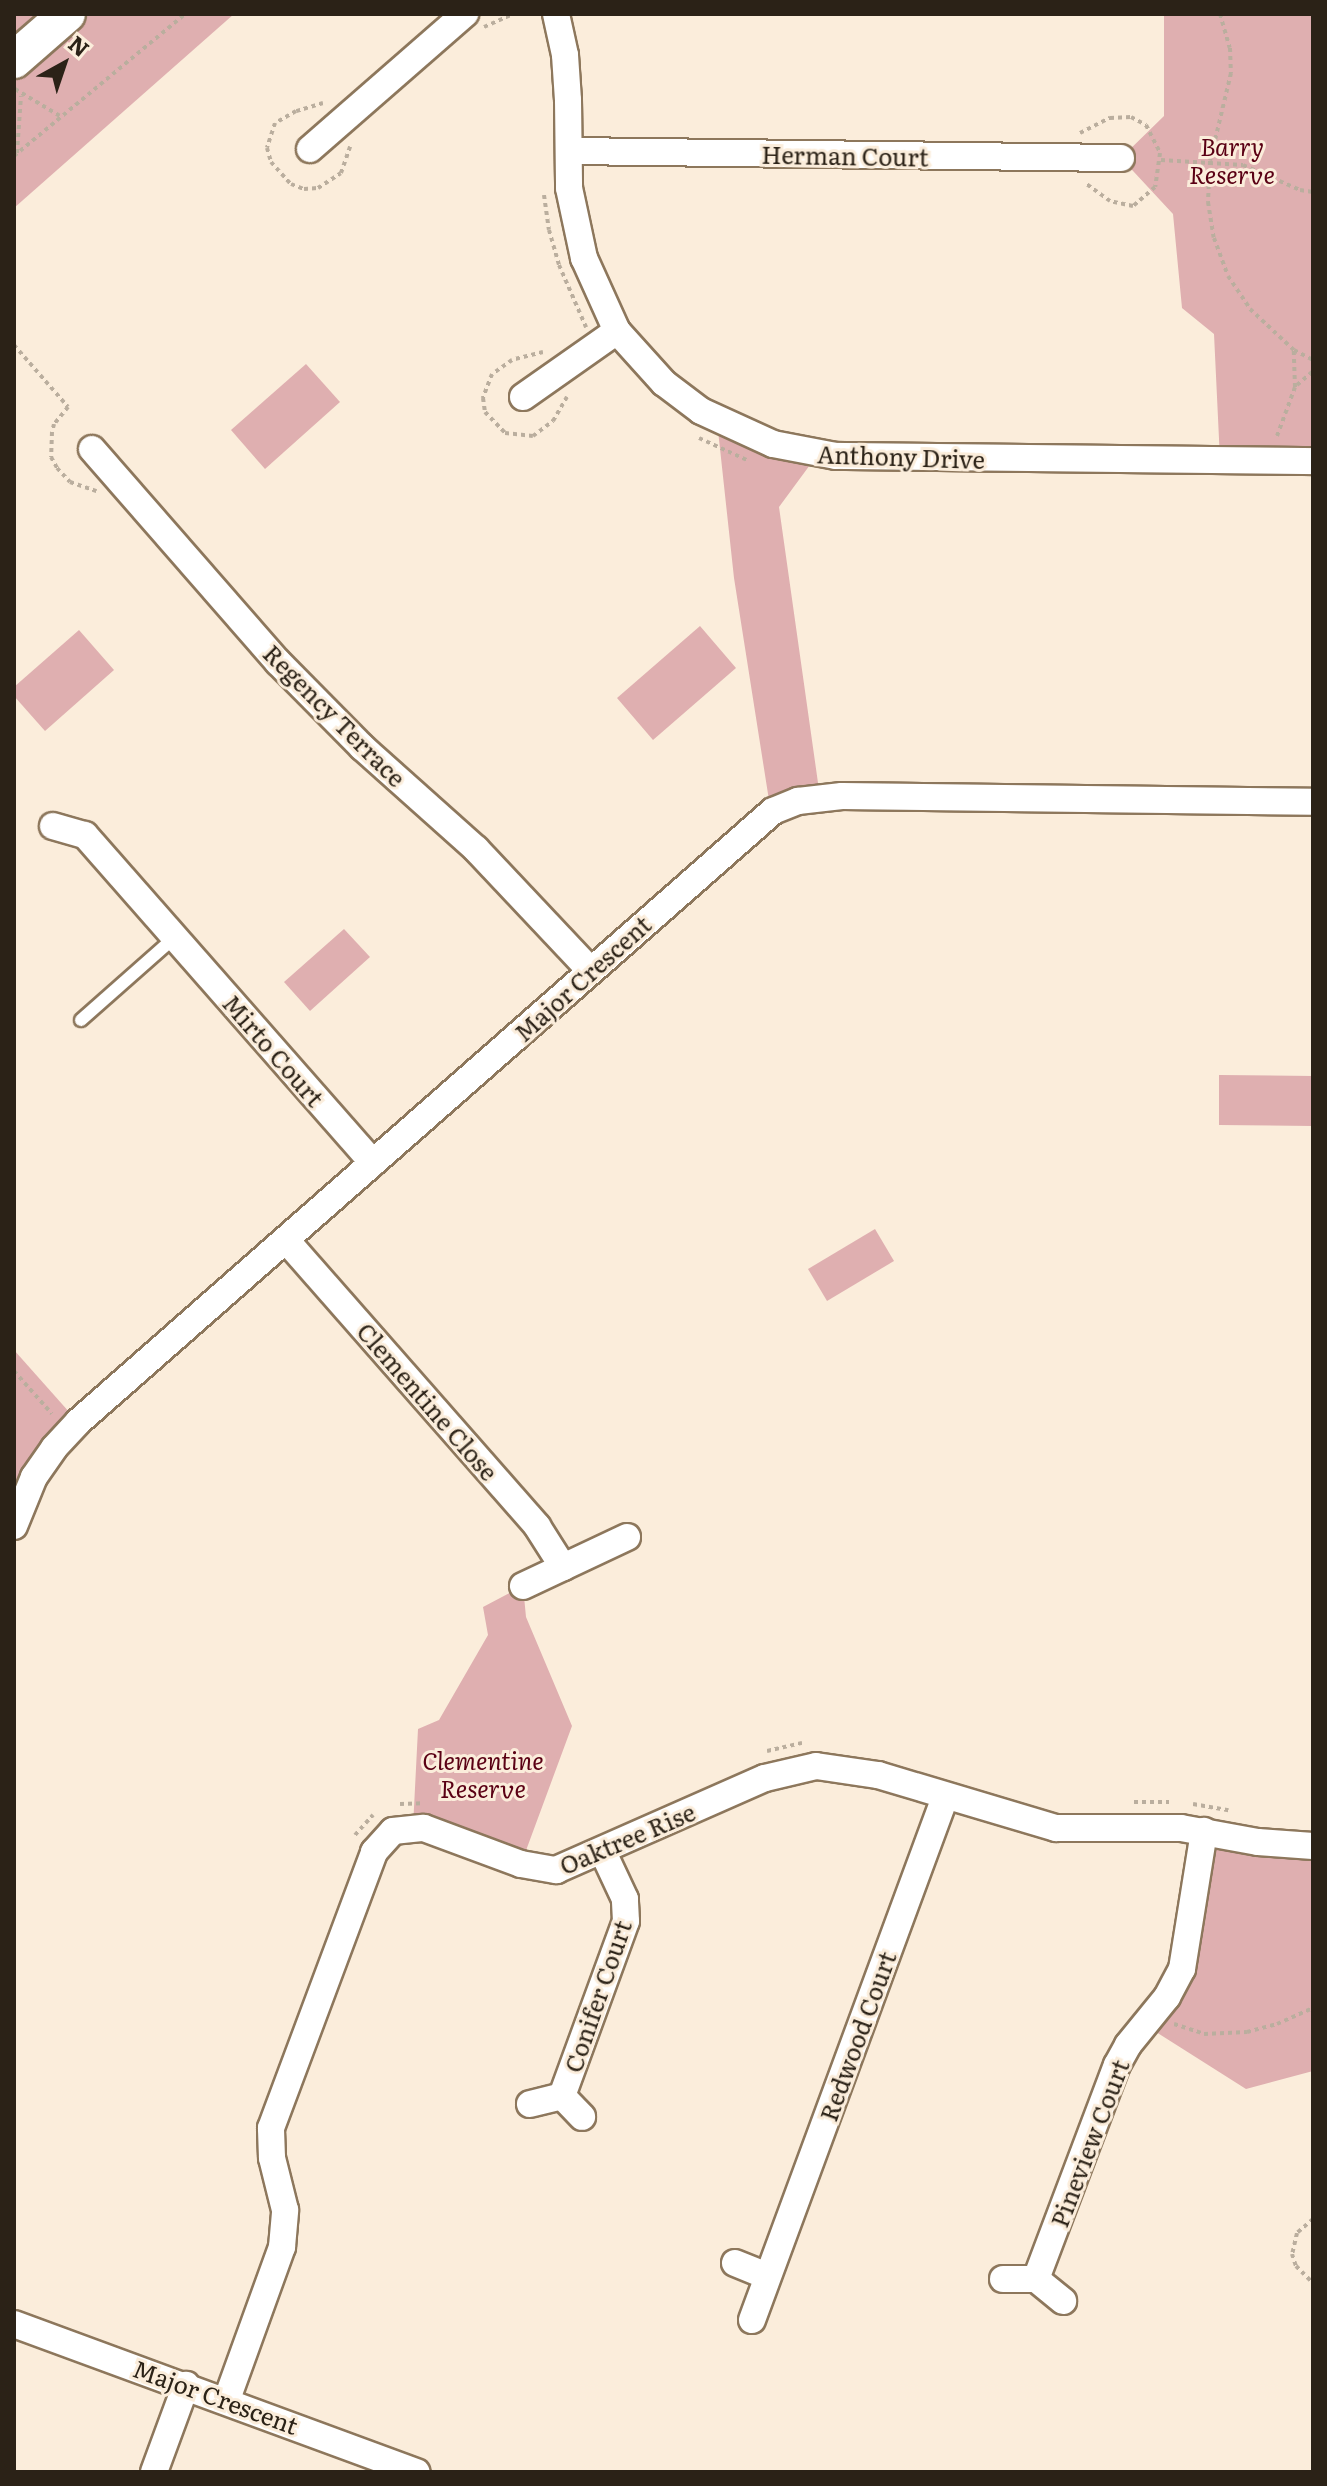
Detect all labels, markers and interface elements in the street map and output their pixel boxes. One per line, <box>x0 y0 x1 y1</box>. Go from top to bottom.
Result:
north arrow <box>24 24 104 104</box>
text: N <box>62 27 97 64</box>
park label: Barry Reserve <box>1189 132 1275 188</box>
street label: Herman Court <box>761 139 929 171</box>
street label: Anthony Drive <box>817 439 985 473</box>
street label: Regency Terrace <box>258 638 412 792</box>
street label: Major Crescent <box>508 909 656 1047</box>
street label: Mirto Court <box>218 988 330 1112</box>
street label: Clementine Close <box>352 1316 504 1486</box>
park label: Clementine Reserve <box>422 1746 544 1802</box>
street label: Oaktree Rise <box>555 1797 699 1879</box>
street label: Conifer Court <box>558 1916 636 2076</box>
street label: Redwood Court <box>813 1947 901 2125</box>
street label: Pineview Court <box>1044 2055 1134 2231</box>
street label: Major Crescent <box>130 2353 302 2439</box>

